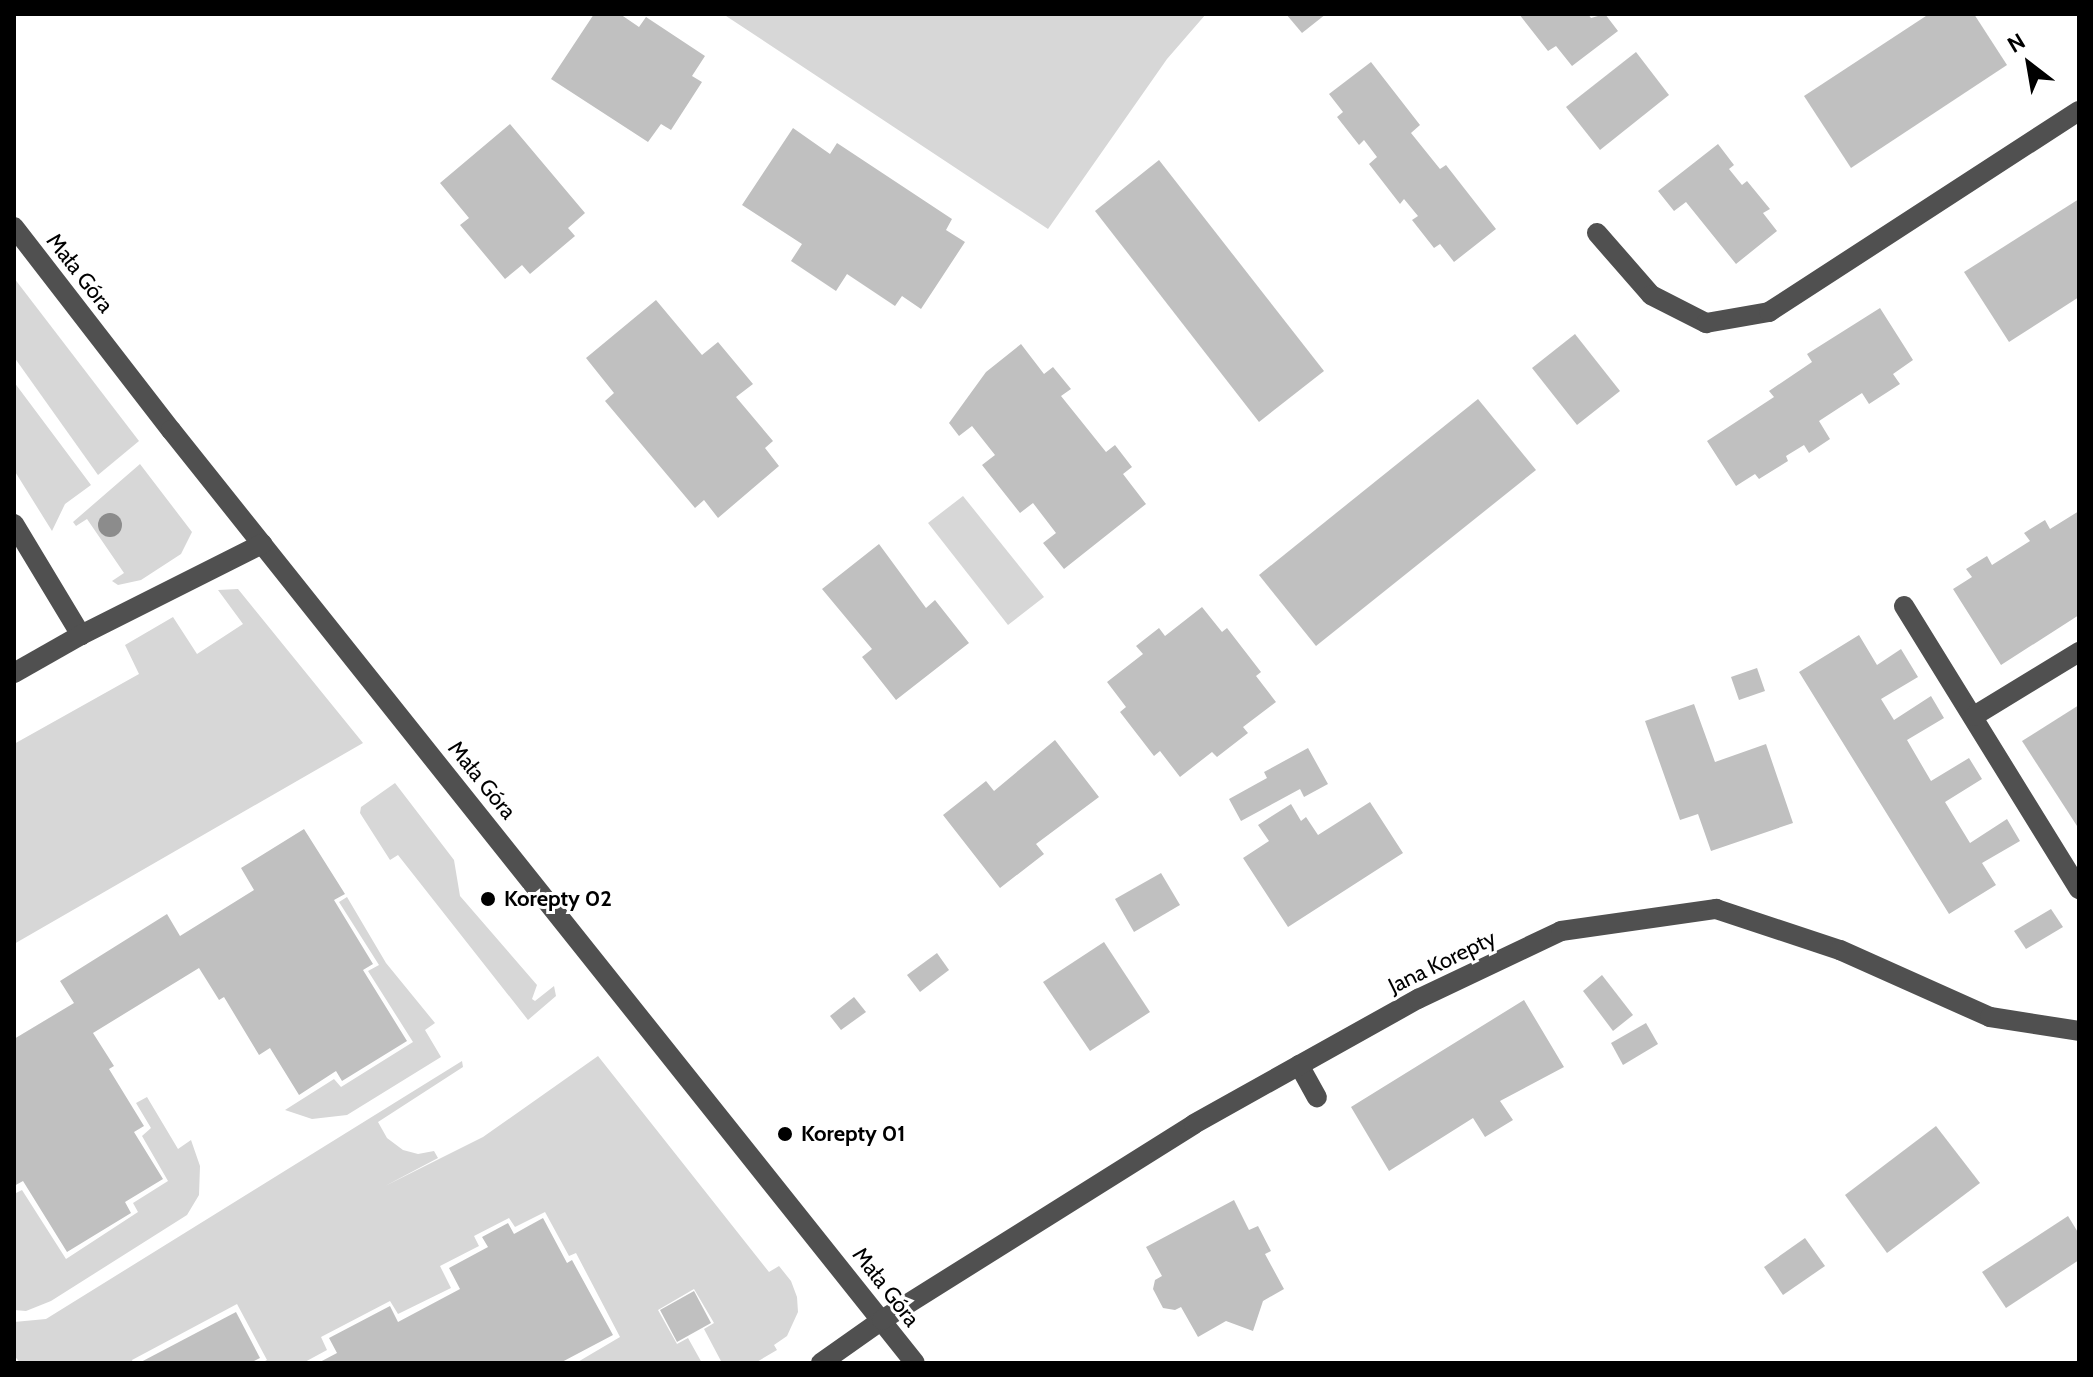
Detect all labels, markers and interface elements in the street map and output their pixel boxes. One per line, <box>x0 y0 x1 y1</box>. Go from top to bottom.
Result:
north arrow <box>1989 24 2069 104</box>
text: N <box>2003 27 2030 59</box>
street label: Mała Góra <box>41 228 119 318</box>
street label: Mała Góra <box>442 736 522 824</box>
place label: Korepty 02 <box>504 886 612 912</box>
marker: Korepty 02 <box>479 890 497 908</box>
street label: Jana Korepty <box>1384 925 1500 999</box>
place label: Korepty 01 <box>801 1121 905 1147</box>
marker: Korepty 01 <box>776 1125 794 1143</box>
street label: Mała Góra <box>847 1242 925 1332</box>

